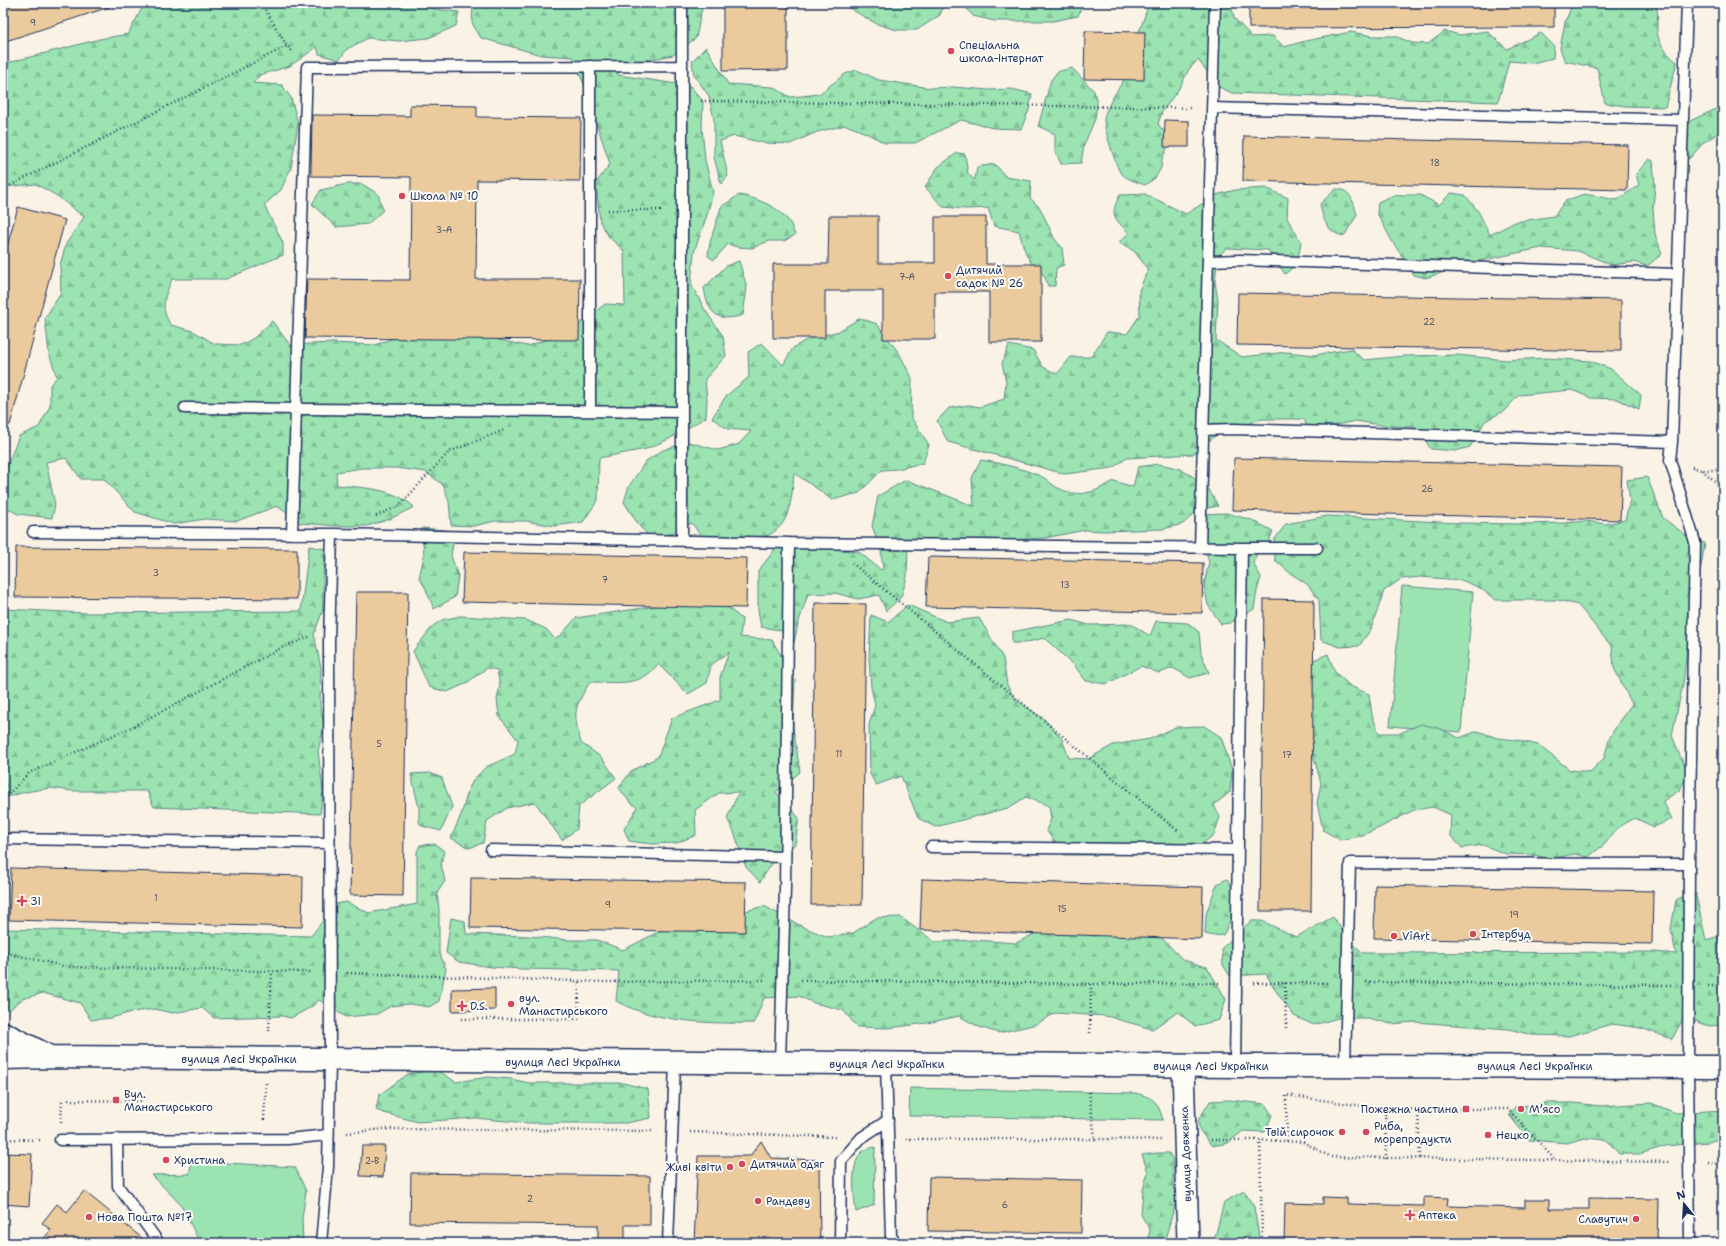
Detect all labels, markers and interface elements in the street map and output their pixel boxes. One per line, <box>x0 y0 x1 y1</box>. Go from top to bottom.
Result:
house number: 9 <box>30 17 36 29</box>
place label: Спеціальна школа-інтернат <box>959 38 1044 66</box>
marker: Спеціальна школа-інтернат <box>946 46 956 56</box>
house number: 18 <box>1430 157 1440 169</box>
place label: Школа № 10 <box>410 189 478 204</box>
marker: Школа № 10 <box>397 191 407 201</box>
house number: 3-А <box>436 224 453 236</box>
place label: Дитячий садок № 26 <box>956 263 1023 291</box>
house number: 7-А <box>899 271 916 283</box>
marker: Дитячий садок № 26 <box>943 271 953 281</box>
house number: 22 <box>1423 316 1435 328</box>
house number: 26 <box>1421 483 1433 495</box>
house number: 3 <box>153 567 159 579</box>
house number: 7 <box>602 574 608 586</box>
house number: 13 <box>1060 579 1070 591</box>
house number: 5 <box>376 738 382 750</box>
house number: 11 <box>835 748 843 760</box>
house number: 17 <box>1282 749 1292 761</box>
house number: 1 <box>154 892 158 904</box>
place label: 3і <box>30 894 41 909</box>
marker: 3і <box>17 896 27 906</box>
house number: 9 <box>605 899 611 911</box>
house number: 15 <box>1057 903 1067 915</box>
house number: 19 <box>1509 909 1519 921</box>
place label: Інтербуд <box>1481 927 1531 942</box>
place label: ViArt <box>1402 929 1430 944</box>
marker: Інтербуд <box>1468 929 1478 939</box>
marker: ViArt <box>1389 931 1399 941</box>
place label: вул. Манастирського <box>519 991 608 1019</box>
place label: D.S. <box>470 999 488 1014</box>
marker: вул. Манастирського <box>506 999 516 1009</box>
marker: D.S. <box>457 1001 467 1011</box>
street label: вулиця Лесі Українки <box>181 1052 297 1067</box>
street label: вулиця Лесі Українки <box>505 1055 621 1070</box>
street label: вулиця Лесі Українки <box>829 1057 945 1072</box>
street label: вулиця Лесі Українки <box>1153 1059 1269 1074</box>
street label: вулиця Лесі Українки <box>1477 1059 1593 1074</box>
place label: Вул. Манастирського <box>124 1087 213 1115</box>
marker: Вул. Манастирського <box>111 1095 121 1105</box>
place label: Пожежна частина <box>1361 1102 1458 1117</box>
place label: Мʼясо <box>1529 1102 1561 1117</box>
marker: Пожежна частина <box>1461 1104 1471 1114</box>
marker: Мʼясо <box>1516 1104 1526 1114</box>
street label: вулиця Довженка <box>1177 1106 1195 1202</box>
place label: Риба, морепродукти <box>1374 1119 1452 1147</box>
place label: Твій сирочок <box>1265 1125 1334 1140</box>
marker: Твій сирочок <box>1337 1127 1347 1137</box>
marker: Риба, морепродукти <box>1361 1127 1371 1137</box>
place label: Нецко <box>1496 1128 1529 1143</box>
marker: Нецко <box>1483 1130 1493 1140</box>
place label: Христина <box>174 1153 225 1168</box>
marker: Христина <box>161 1155 171 1165</box>
house number: 2-В <box>365 1155 379 1167</box>
place label: Дитячий одяг <box>750 1157 825 1172</box>
marker: Дитячий одяг <box>737 1159 747 1169</box>
place label: Живі квіти <box>666 1160 722 1175</box>
marker: Живі квіти <box>725 1162 735 1172</box>
north arrow <box>1664 1184 1704 1224</box>
text: N <box>1675 1186 1688 1203</box>
house number: 2 <box>527 1193 533 1205</box>
place label: Рандеву <box>766 1194 810 1209</box>
marker: Рандеву <box>753 1196 763 1206</box>
house number: 6 <box>1002 1199 1008 1211</box>
place label: Аптека <box>1418 1208 1456 1223</box>
place label: Нова Пошта №17 <box>97 1210 192 1225</box>
marker: Аптека <box>1405 1210 1415 1220</box>
marker: Нова Пошта №17 <box>84 1212 94 1222</box>
place label: Славутич <box>1578 1212 1628 1227</box>
marker: Славутич <box>1631 1214 1641 1224</box>

